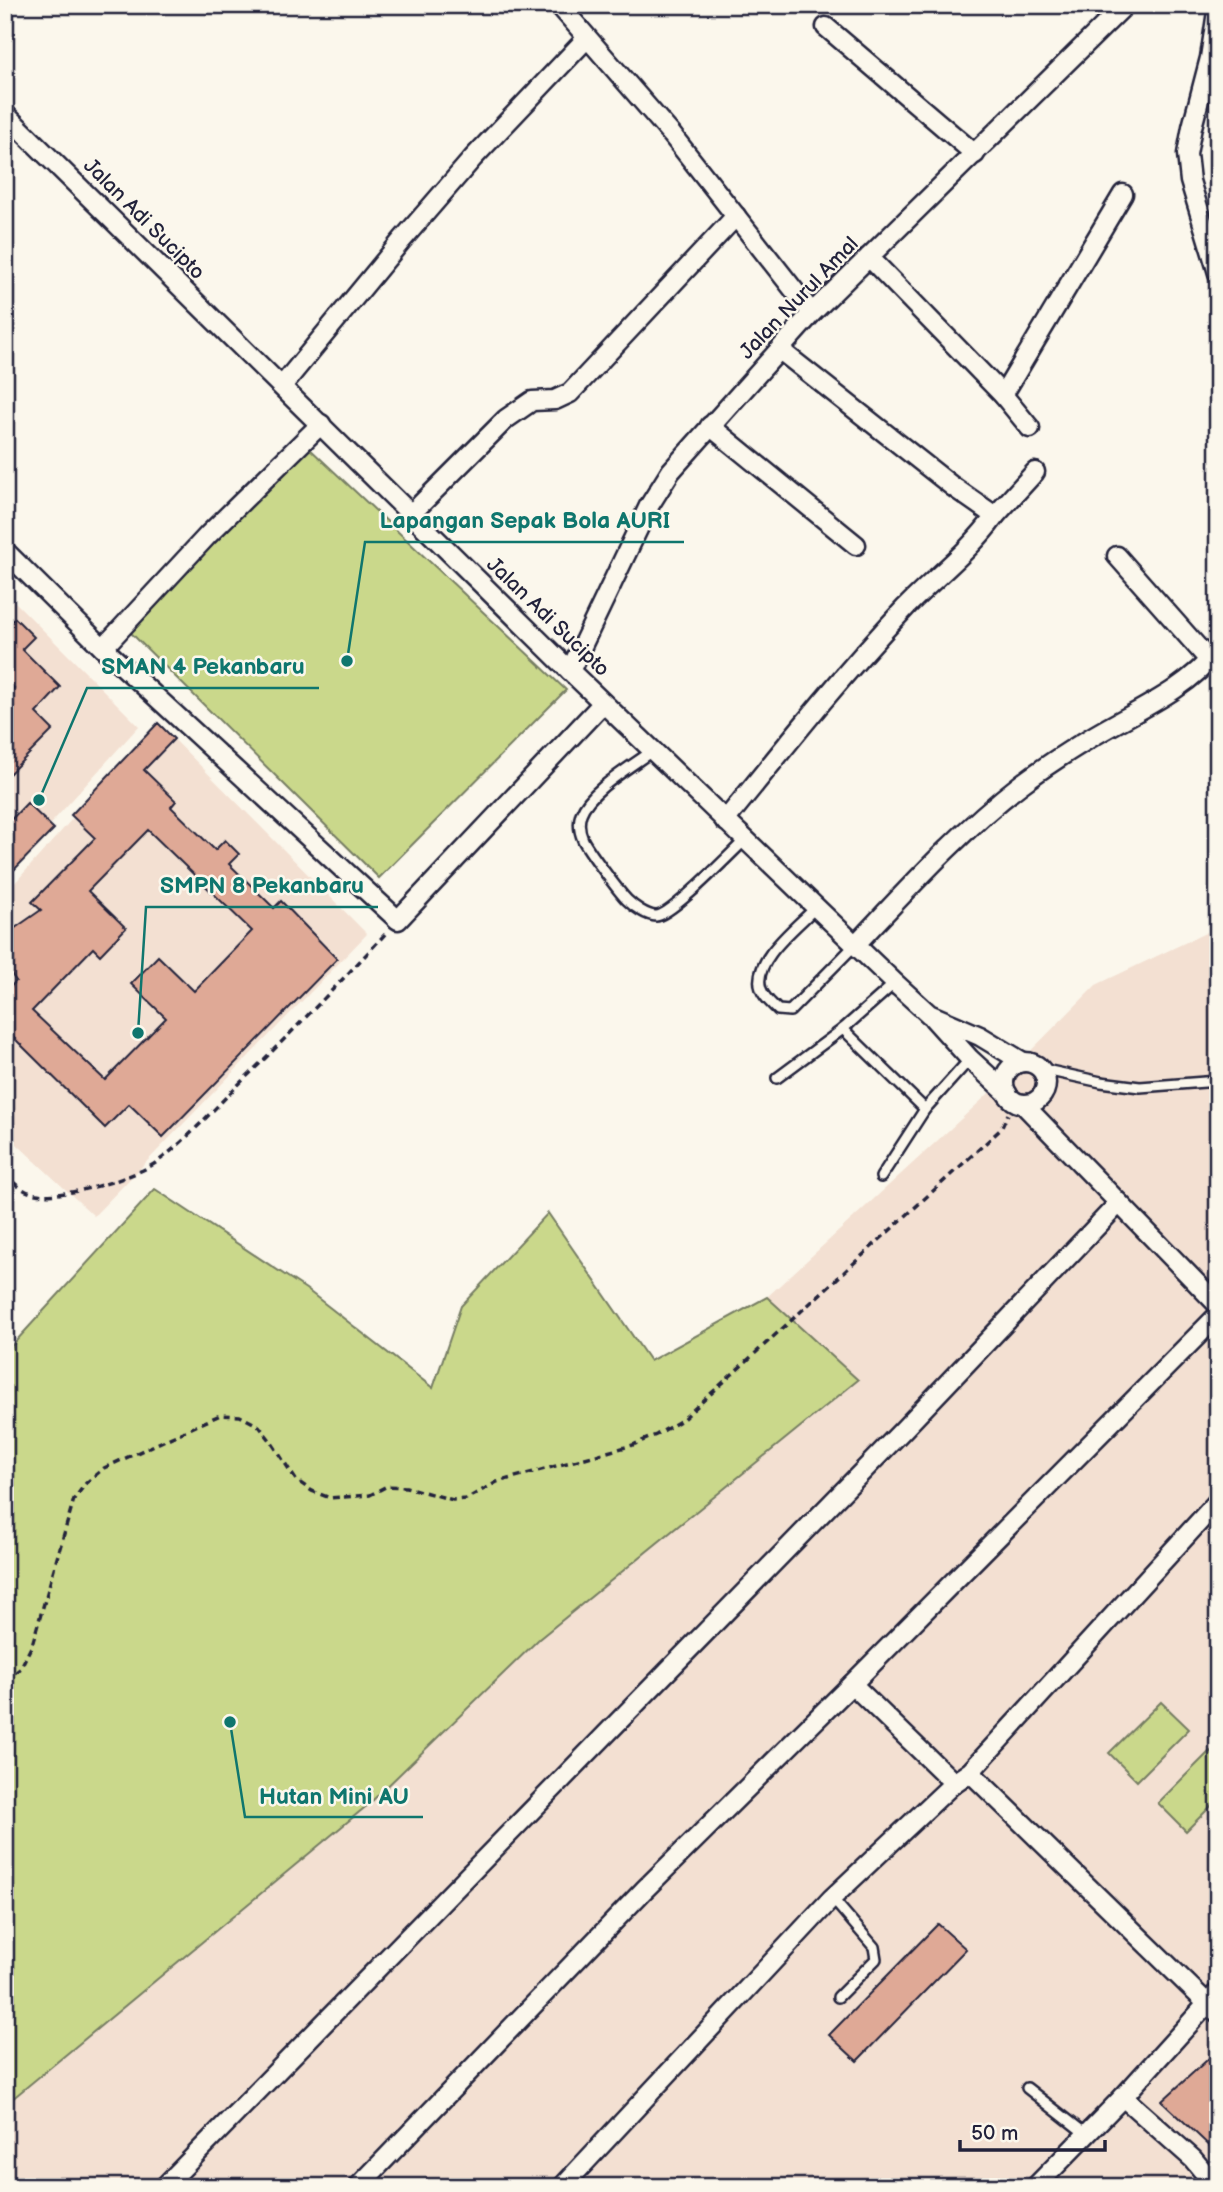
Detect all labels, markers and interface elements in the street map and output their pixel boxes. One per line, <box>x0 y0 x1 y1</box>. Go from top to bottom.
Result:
street label: Jalan Adi Sucipto <box>78 153 210 285</box>
street label: Jalan Nurul Amal <box>734 232 864 364</box>
callout: Lapangan Sepak Bola AURI <box>365 498 684 542</box>
text: Lapangan Sepak Bola AURI <box>380 507 670 535</box>
street label: Jalan Adi Sucipto <box>481 552 615 682</box>
callout: SMAN 4 Pekanbaru <box>87 644 319 688</box>
text: SMAN 4 Pekanbaru <box>101 653 305 681</box>
callout: SMPN 8 Pekanbaru <box>146 863 378 907</box>
text: SMPN 8 Pekanbaru <box>160 872 364 900</box>
callout: Hutan Mini AU <box>245 1773 423 1817</box>
text: Hutan Mini AU <box>259 1783 409 1811</box>
scale bar <box>960 2108 1106 2152</box>
text: 50 m <box>971 2121 1018 2146</box>

